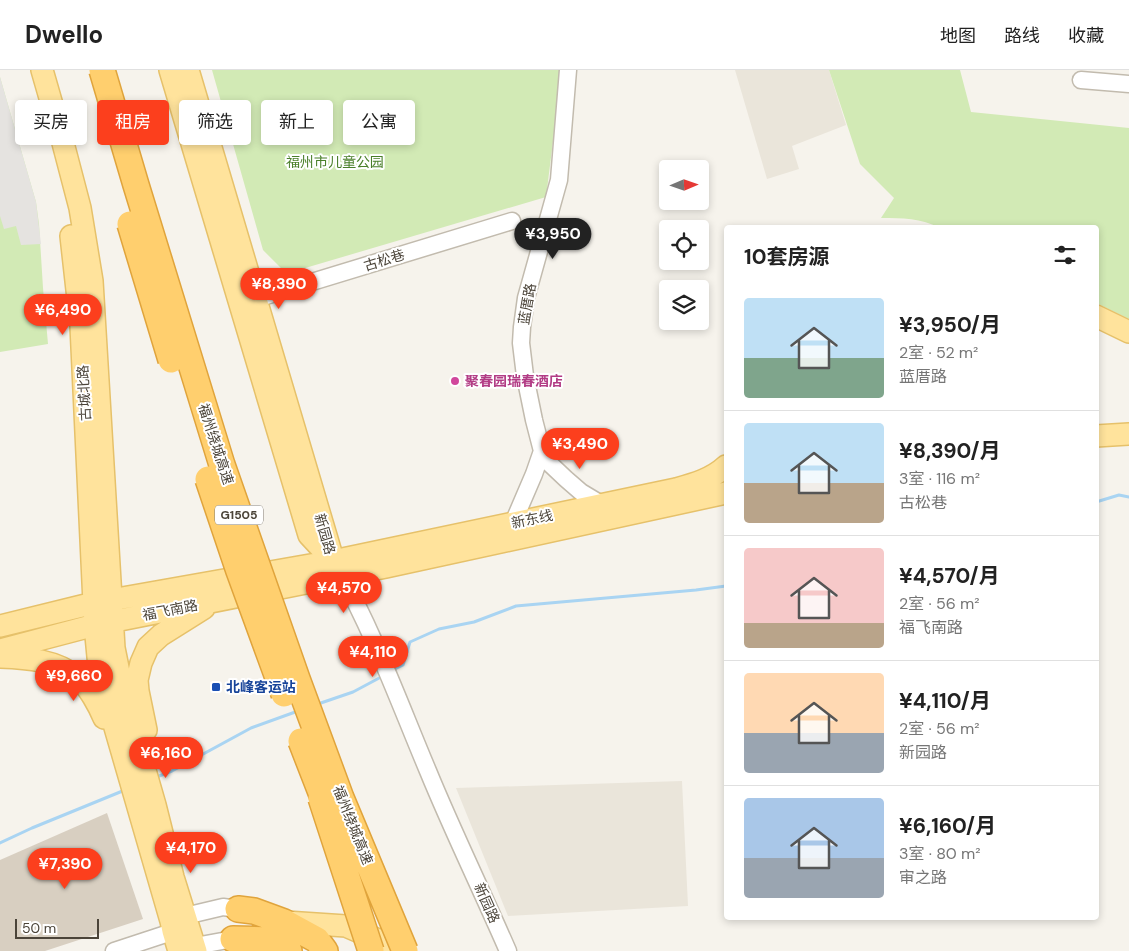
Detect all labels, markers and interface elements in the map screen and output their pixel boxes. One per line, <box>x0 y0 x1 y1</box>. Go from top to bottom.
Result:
text: Dwello <box>25 19 103 50</box>
text: 地图 <box>940 24 976 48</box>
text: 路线 <box>1004 24 1040 48</box>
text: 收藏 <box>1068 24 1104 48</box>
chip: 买房 <box>15 100 87 145</box>
chip: 租房 <box>97 100 169 145</box>
chip: 筛选 <box>179 100 251 145</box>
chip: 新上 <box>261 100 333 145</box>
chip: 公寓 <box>343 100 415 145</box>
park label: 福州市儿童公园 <box>286 153 384 171</box>
north arrow <box>659 160 709 210</box>
map controls <box>659 160 709 330</box>
pin: ¥3,950 <box>512 218 594 260</box>
button: locate <box>659 220 709 270</box>
text: ¥3,950 <box>525 223 581 244</box>
icon: filters <box>1051 241 1079 269</box>
text: 10套房源 <box>744 243 829 271</box>
street label: 古松巷 <box>361 245 407 275</box>
pin: ¥8,390 <box>238 268 320 310</box>
text: ¥8,390 <box>251 273 307 294</box>
button: layers <box>659 280 709 330</box>
street label: 蓝厝路 <box>514 282 540 326</box>
pin: ¥6,490 <box>22 294 104 336</box>
text: ¥6,490 <box>35 299 91 320</box>
text: ¥3,950/月 <box>899 311 1001 339</box>
icon: home <box>784 318 844 378</box>
text: 2室 · 52 m² <box>899 342 978 363</box>
street label: 古城北路 <box>74 365 94 421</box>
text: 蓝厝路 <box>899 366 947 387</box>
place label: 聚春园瑞春酒店 <box>465 372 563 390</box>
marker: 聚春园瑞春酒店 <box>449 375 461 387</box>
street label: 福州绕城高速 <box>194 401 238 487</box>
pin: ¥3,490 <box>539 428 621 470</box>
text: ¥3,490 <box>552 433 608 454</box>
text: ¥8,390/月 <box>899 437 1001 465</box>
icon: home <box>784 443 844 503</box>
text: 3室 · 116 m² <box>899 468 980 489</box>
text: 古松巷 <box>899 492 947 513</box>
road number: G1505 <box>215 506 263 524</box>
street label: 新东线 <box>510 506 554 532</box>
street label: 新园路 <box>311 511 339 557</box>
text: ¥4,570/月 <box>899 562 999 590</box>
icon: home <box>784 568 844 628</box>
pin: ¥4,570 <box>303 572 385 614</box>
text: ¥4,570 <box>317 577 371 598</box>
text: 2室 · 56 m² <box>899 593 980 614</box>
street label: 福飞南路 <box>141 596 199 624</box>
text: 福飞南路 <box>899 617 963 638</box>
pin: ¥4,110 <box>332 636 414 678</box>
text: ¥4,110 <box>349 641 397 662</box>
pin: ¥9,660 <box>33 660 115 702</box>
text: ¥9,660 <box>46 665 102 686</box>
place label: 北峰客运站 <box>226 678 296 696</box>
marker: 北峰客运站 <box>210 681 222 693</box>
text: ¥4,110/月 <box>899 687 991 715</box>
icon: home <box>784 693 844 753</box>
text: 2室 · 56 m² <box>899 718 980 739</box>
pin: ¥6,160 <box>125 736 207 779</box>
text: ¥6,160 <box>140 742 192 763</box>
text: 新园路 <box>899 742 947 763</box>
street label: 福州绕城高速 <box>329 783 377 867</box>
text: ¥6,160/月 <box>899 812 996 840</box>
icon: home <box>784 818 844 878</box>
pin: ¥4,170 <box>150 832 232 874</box>
text: ¥4,170 <box>166 837 216 858</box>
text: 3室 · 80 m² <box>899 843 981 864</box>
pin: ¥7,390 <box>24 848 106 890</box>
text: ¥7,390 <box>38 853 92 874</box>
text: 审之路 <box>899 867 947 888</box>
street label: 新园路 <box>470 880 504 926</box>
scale bar <box>15 916 99 939</box>
text: 50 m <box>22 919 56 937</box>

